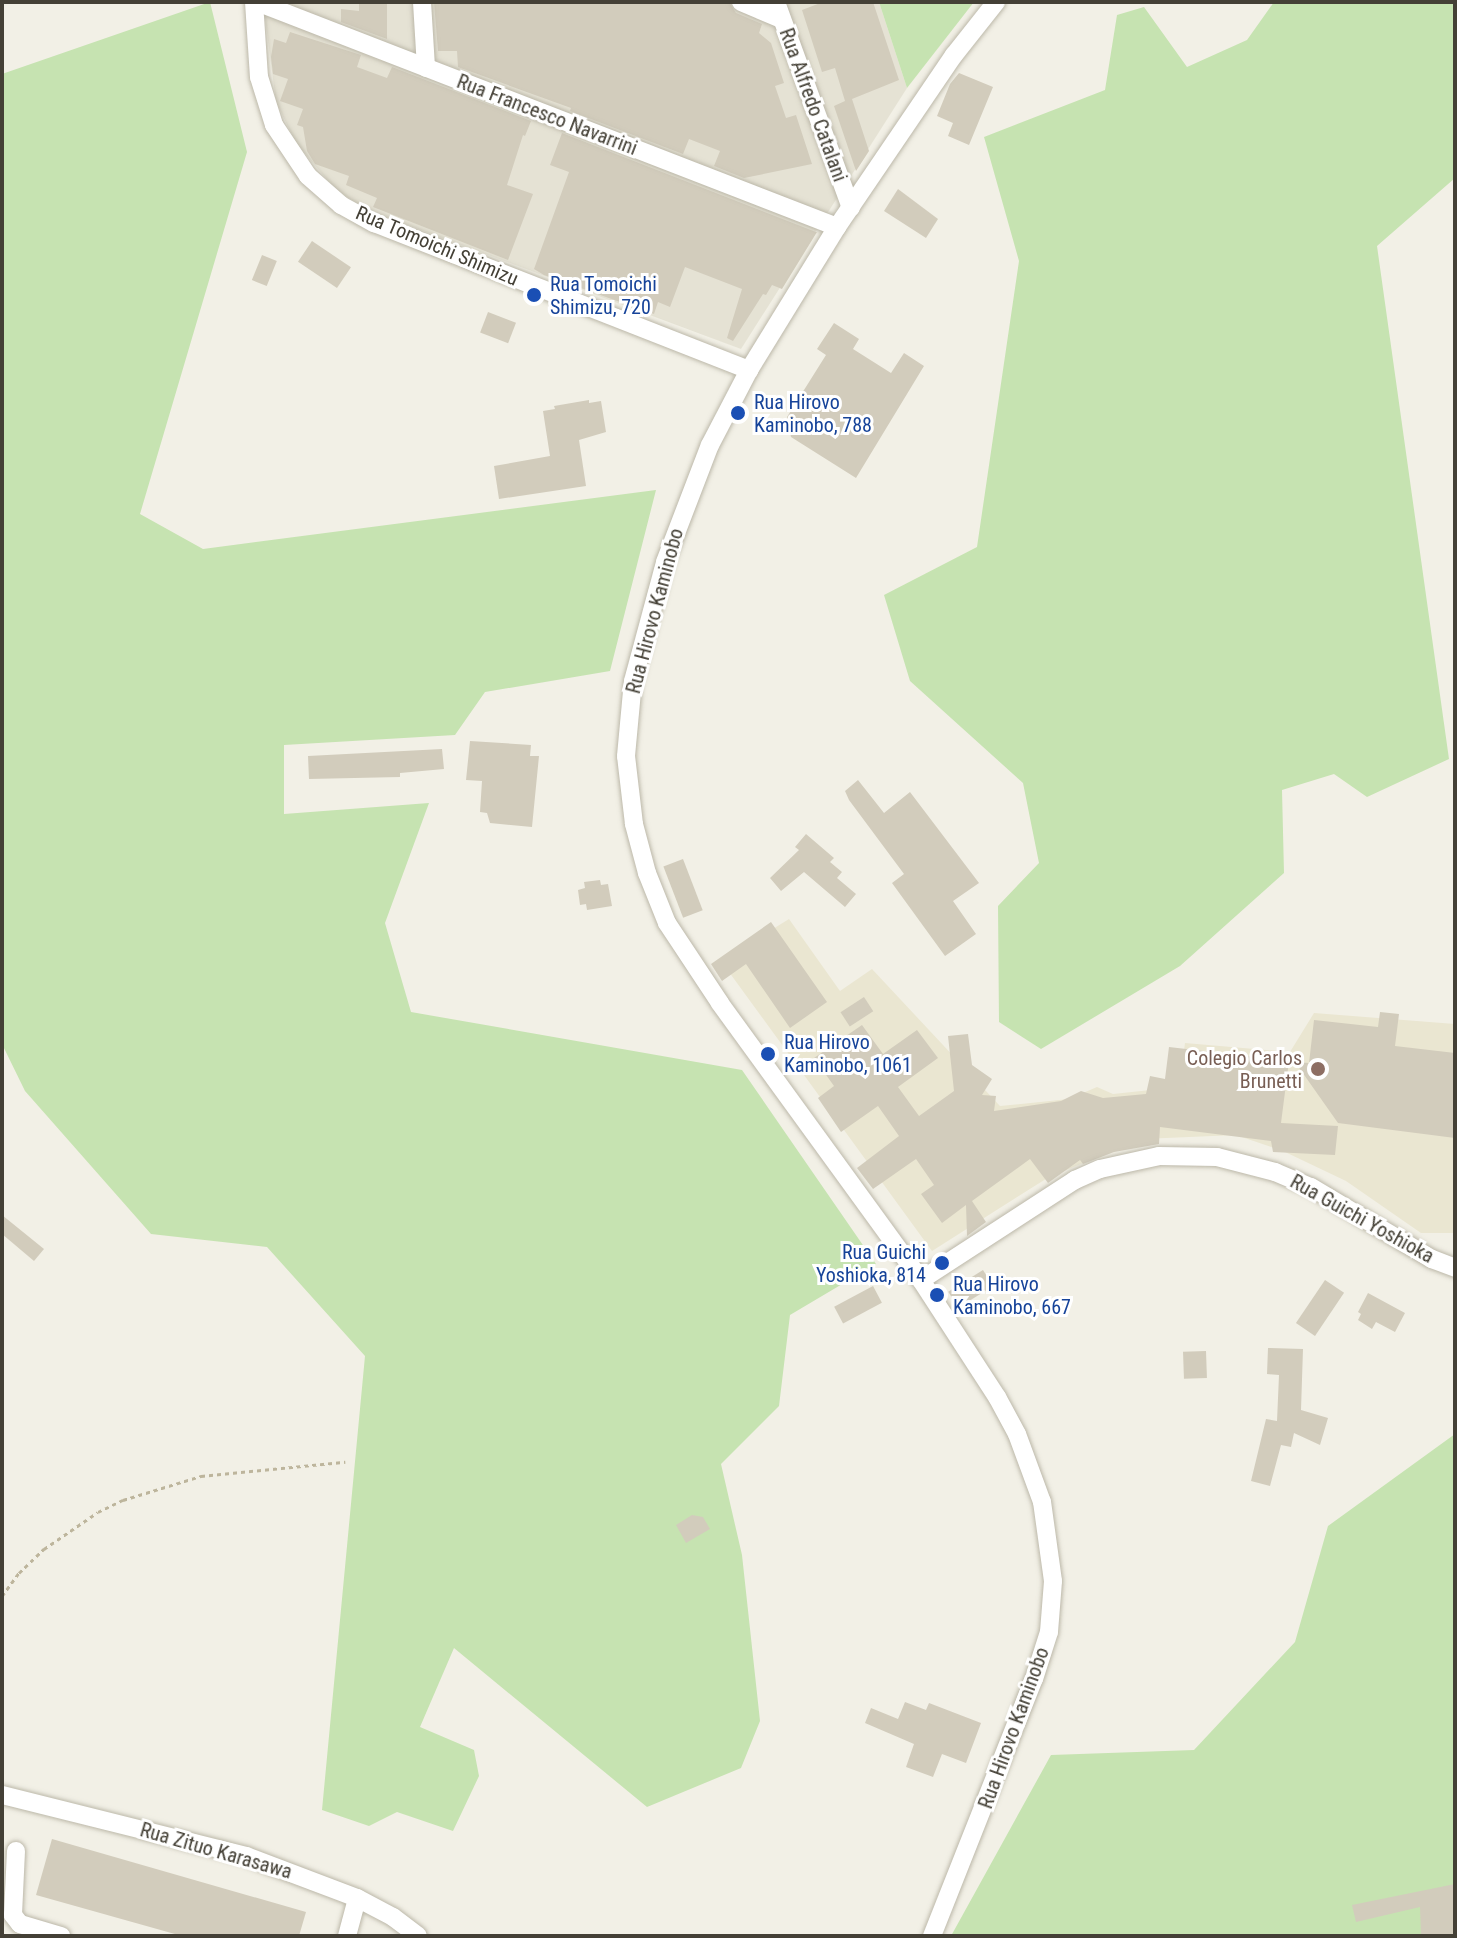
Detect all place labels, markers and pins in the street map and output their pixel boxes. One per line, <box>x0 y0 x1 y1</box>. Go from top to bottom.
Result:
place label: Rua Tomoichi Shimizu, 720 <box>550 272 657 319</box>
marker: Rua Tomoichi Shimizu, 720 <box>525 286 543 304</box>
place label: Rua Hirovo Kaminobo, 788 <box>754 390 872 437</box>
marker: Rua Hirovo Kaminobo, 788 <box>729 404 747 422</box>
place label: Rua Hirovo Kaminobo, 1061 <box>784 1030 912 1077</box>
marker: Rua Hirovo Kaminobo, 1061 <box>759 1045 777 1063</box>
place label: Colegio Carlos Brunetti <box>1187 1046 1302 1093</box>
marker: Colegio Carlos Brunetti <box>1309 1060 1327 1078</box>
place label: Rua Guichi Yoshioka, 814 <box>816 1240 926 1287</box>
marker: Rua Guichi Yoshioka, 814 <box>933 1254 951 1272</box>
place label: Rua Hirovo Kaminobo, 667 <box>953 1272 1071 1319</box>
marker: Rua Hirovo Kaminobo, 667 <box>928 1286 946 1304</box>

